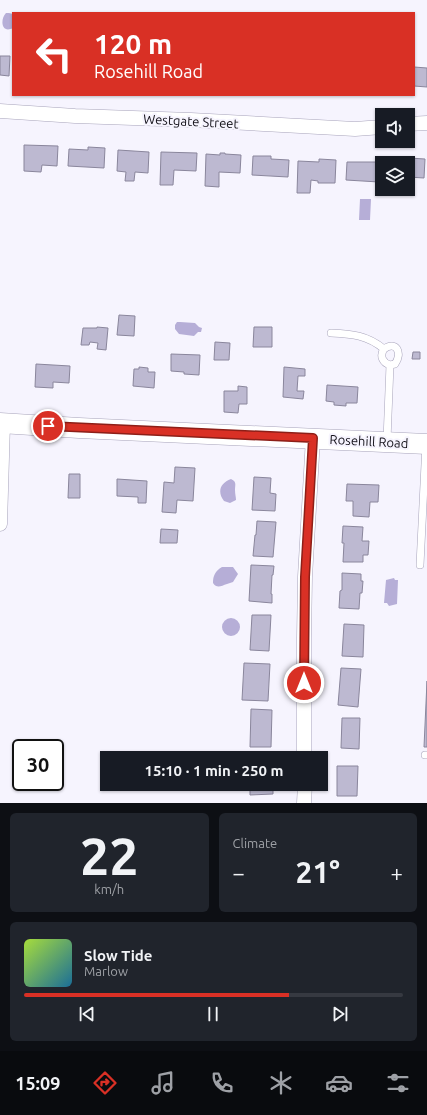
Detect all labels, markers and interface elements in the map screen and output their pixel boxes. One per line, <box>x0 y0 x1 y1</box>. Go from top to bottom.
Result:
icon: left <box>28 28 80 80</box>
text: 120 m <box>94 28 172 59</box>
text: Rosehill Road <box>94 61 203 81</box>
map controls <box>375 108 415 196</box>
button: sound <box>375 108 415 148</box>
street label: Westgate Street <box>143 112 239 130</box>
button: layers <box>375 156 415 196</box>
pin <box>31 409 65 443</box>
icon: arrive <box>37 415 59 437</box>
street label: Rosehill Road <box>329 432 409 450</box>
position arrow <box>283 662 325 704</box>
speed limit sign: 30 <box>12 739 64 791</box>
text: 15:10 · 1 min · 250 m <box>145 762 283 779</box>
text: 22 <box>80 827 139 885</box>
text: Climate <box>233 836 277 850</box>
text: 21° <box>296 855 340 889</box>
text: − <box>233 860 245 885</box>
text: + <box>391 860 403 885</box>
text: km/h <box>94 882 124 896</box>
text: Slow Tide <box>84 947 152 964</box>
text: Marlow <box>84 964 128 978</box>
icon: previous <box>76 1003 98 1025</box>
icon: pause <box>202 1003 224 1025</box>
icon: next <box>329 1003 351 1025</box>
icon: directions <box>91 1069 119 1097</box>
icon: music <box>149 1069 177 1097</box>
icon: phone <box>208 1069 236 1097</box>
icon: climate <box>267 1069 295 1097</box>
icon: car <box>325 1069 353 1097</box>
icon: filters <box>384 1069 412 1097</box>
text: 15:09 <box>15 1073 60 1093</box>

